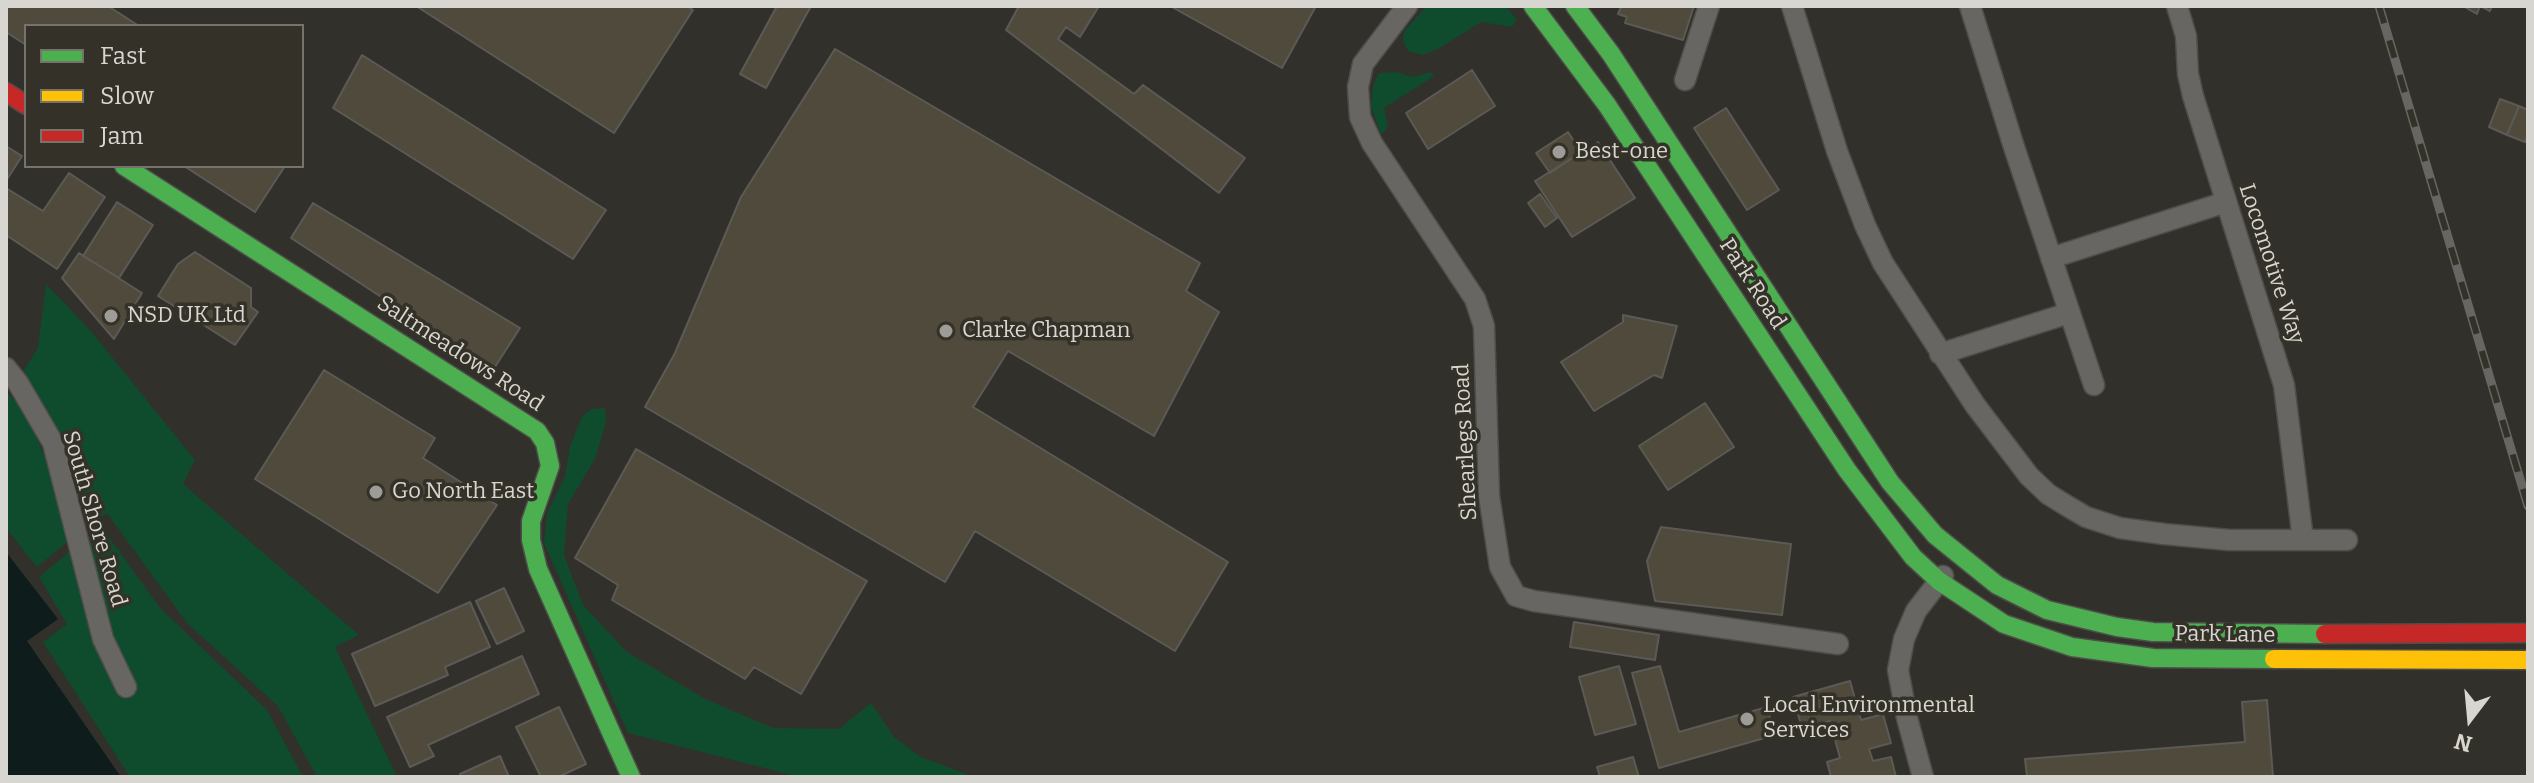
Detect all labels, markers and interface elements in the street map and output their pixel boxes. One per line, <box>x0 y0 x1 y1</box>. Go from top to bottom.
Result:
legend <box>24 24 304 168</box>
text: Fast <box>100 42 146 70</box>
text: Slow <box>100 82 154 110</box>
text: Jam <box>100 122 143 150</box>
place label: Best-one <box>1575 139 1668 165</box>
marker: Best-one <box>1550 143 1568 161</box>
street label: Locomotive Way <box>2233 180 2309 348</box>
street label: Park Road <box>1713 234 1791 334</box>
street label: Saltmeadows Road <box>372 290 548 418</box>
place label: NSD UK Ltd <box>127 303 246 329</box>
marker: NSD UK Ltd <box>102 307 120 325</box>
place label: Clarke Chapman <box>962 318 1130 344</box>
marker: Clarke Chapman <box>937 322 955 340</box>
street label: Shearlegs Road <box>1449 363 1483 521</box>
street label: South Shore Road <box>56 428 132 610</box>
place label: Go North East <box>392 479 534 505</box>
marker: Go North East <box>367 483 385 501</box>
street label: Park Lane <box>2174 621 2276 649</box>
north arrow <box>2430 679 2510 759</box>
place label: Local Environmental Services <box>1763 693 1975 744</box>
marker: Local Environmental Services <box>1738 710 1756 728</box>
text: N <box>2451 727 2475 758</box>

